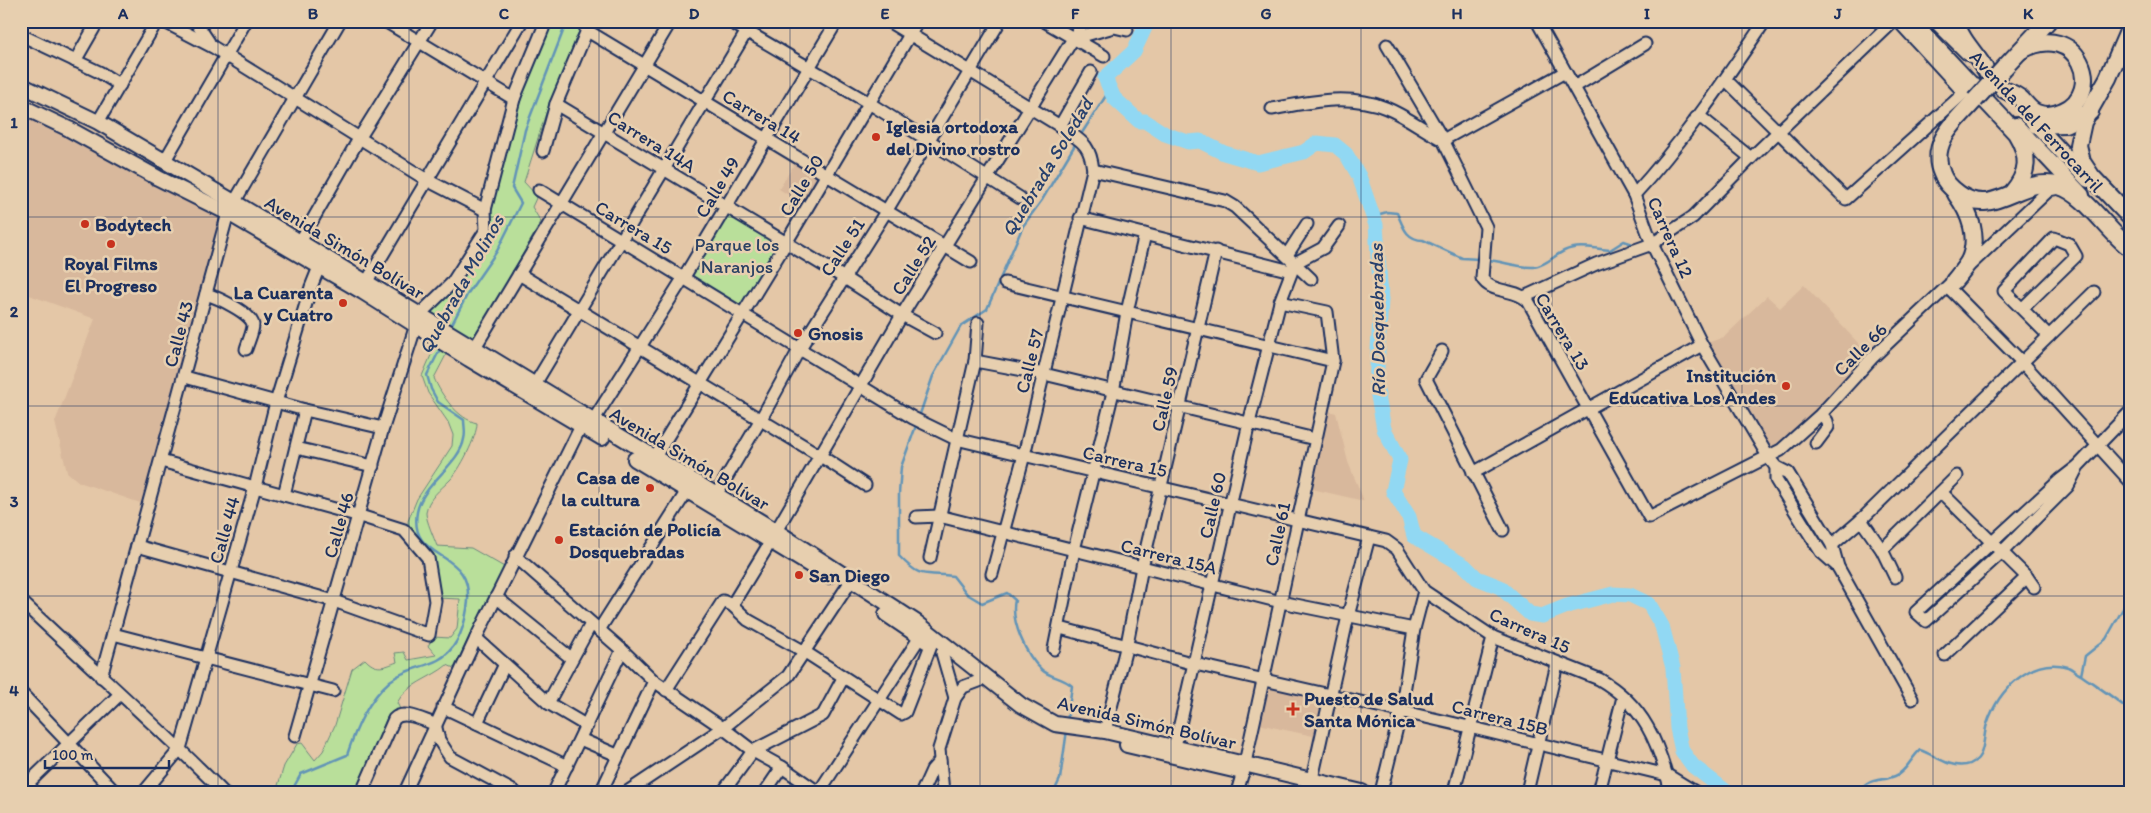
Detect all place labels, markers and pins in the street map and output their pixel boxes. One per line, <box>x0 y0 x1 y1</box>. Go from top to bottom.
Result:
place label: Iglesia ortodoxa del Divino rostro <box>886 115 1020 160</box>
marker: Iglesia ortodoxa del Divino rostro <box>870 131 882 143</box>
place label: Bodytech <box>95 213 171 236</box>
marker: Bodytech <box>79 218 91 230</box>
marker: Royal Films El Progreso <box>105 238 117 250</box>
place label: Royal Films El Progreso <box>64 252 158 297</box>
place label: La Cuarenta y Cuatro <box>234 281 334 326</box>
marker: La Cuarenta y Cuatro <box>337 297 349 309</box>
place label: Gnosis <box>808 322 864 345</box>
marker: Gnosis <box>792 327 804 339</box>
place label: Institución Educativa Los Andes <box>1609 364 1777 409</box>
marker: Institución Educativa Los Andes <box>1780 380 1792 392</box>
place label: Casa de la cultura <box>561 466 641 511</box>
marker: Casa de la cultura <box>644 482 656 494</box>
place label: Estación de Policía Dosquebradas <box>569 518 721 563</box>
marker: Estación de Policía Dosquebradas <box>553 534 565 546</box>
place label: San Diego <box>809 564 890 587</box>
marker: San Diego <box>793 569 805 581</box>
place label: Puesto de Salud Santa Mónica <box>1304 687 1435 732</box>
marker: Puesto de Salud Santa Mónica <box>1286 702 1300 716</box>

